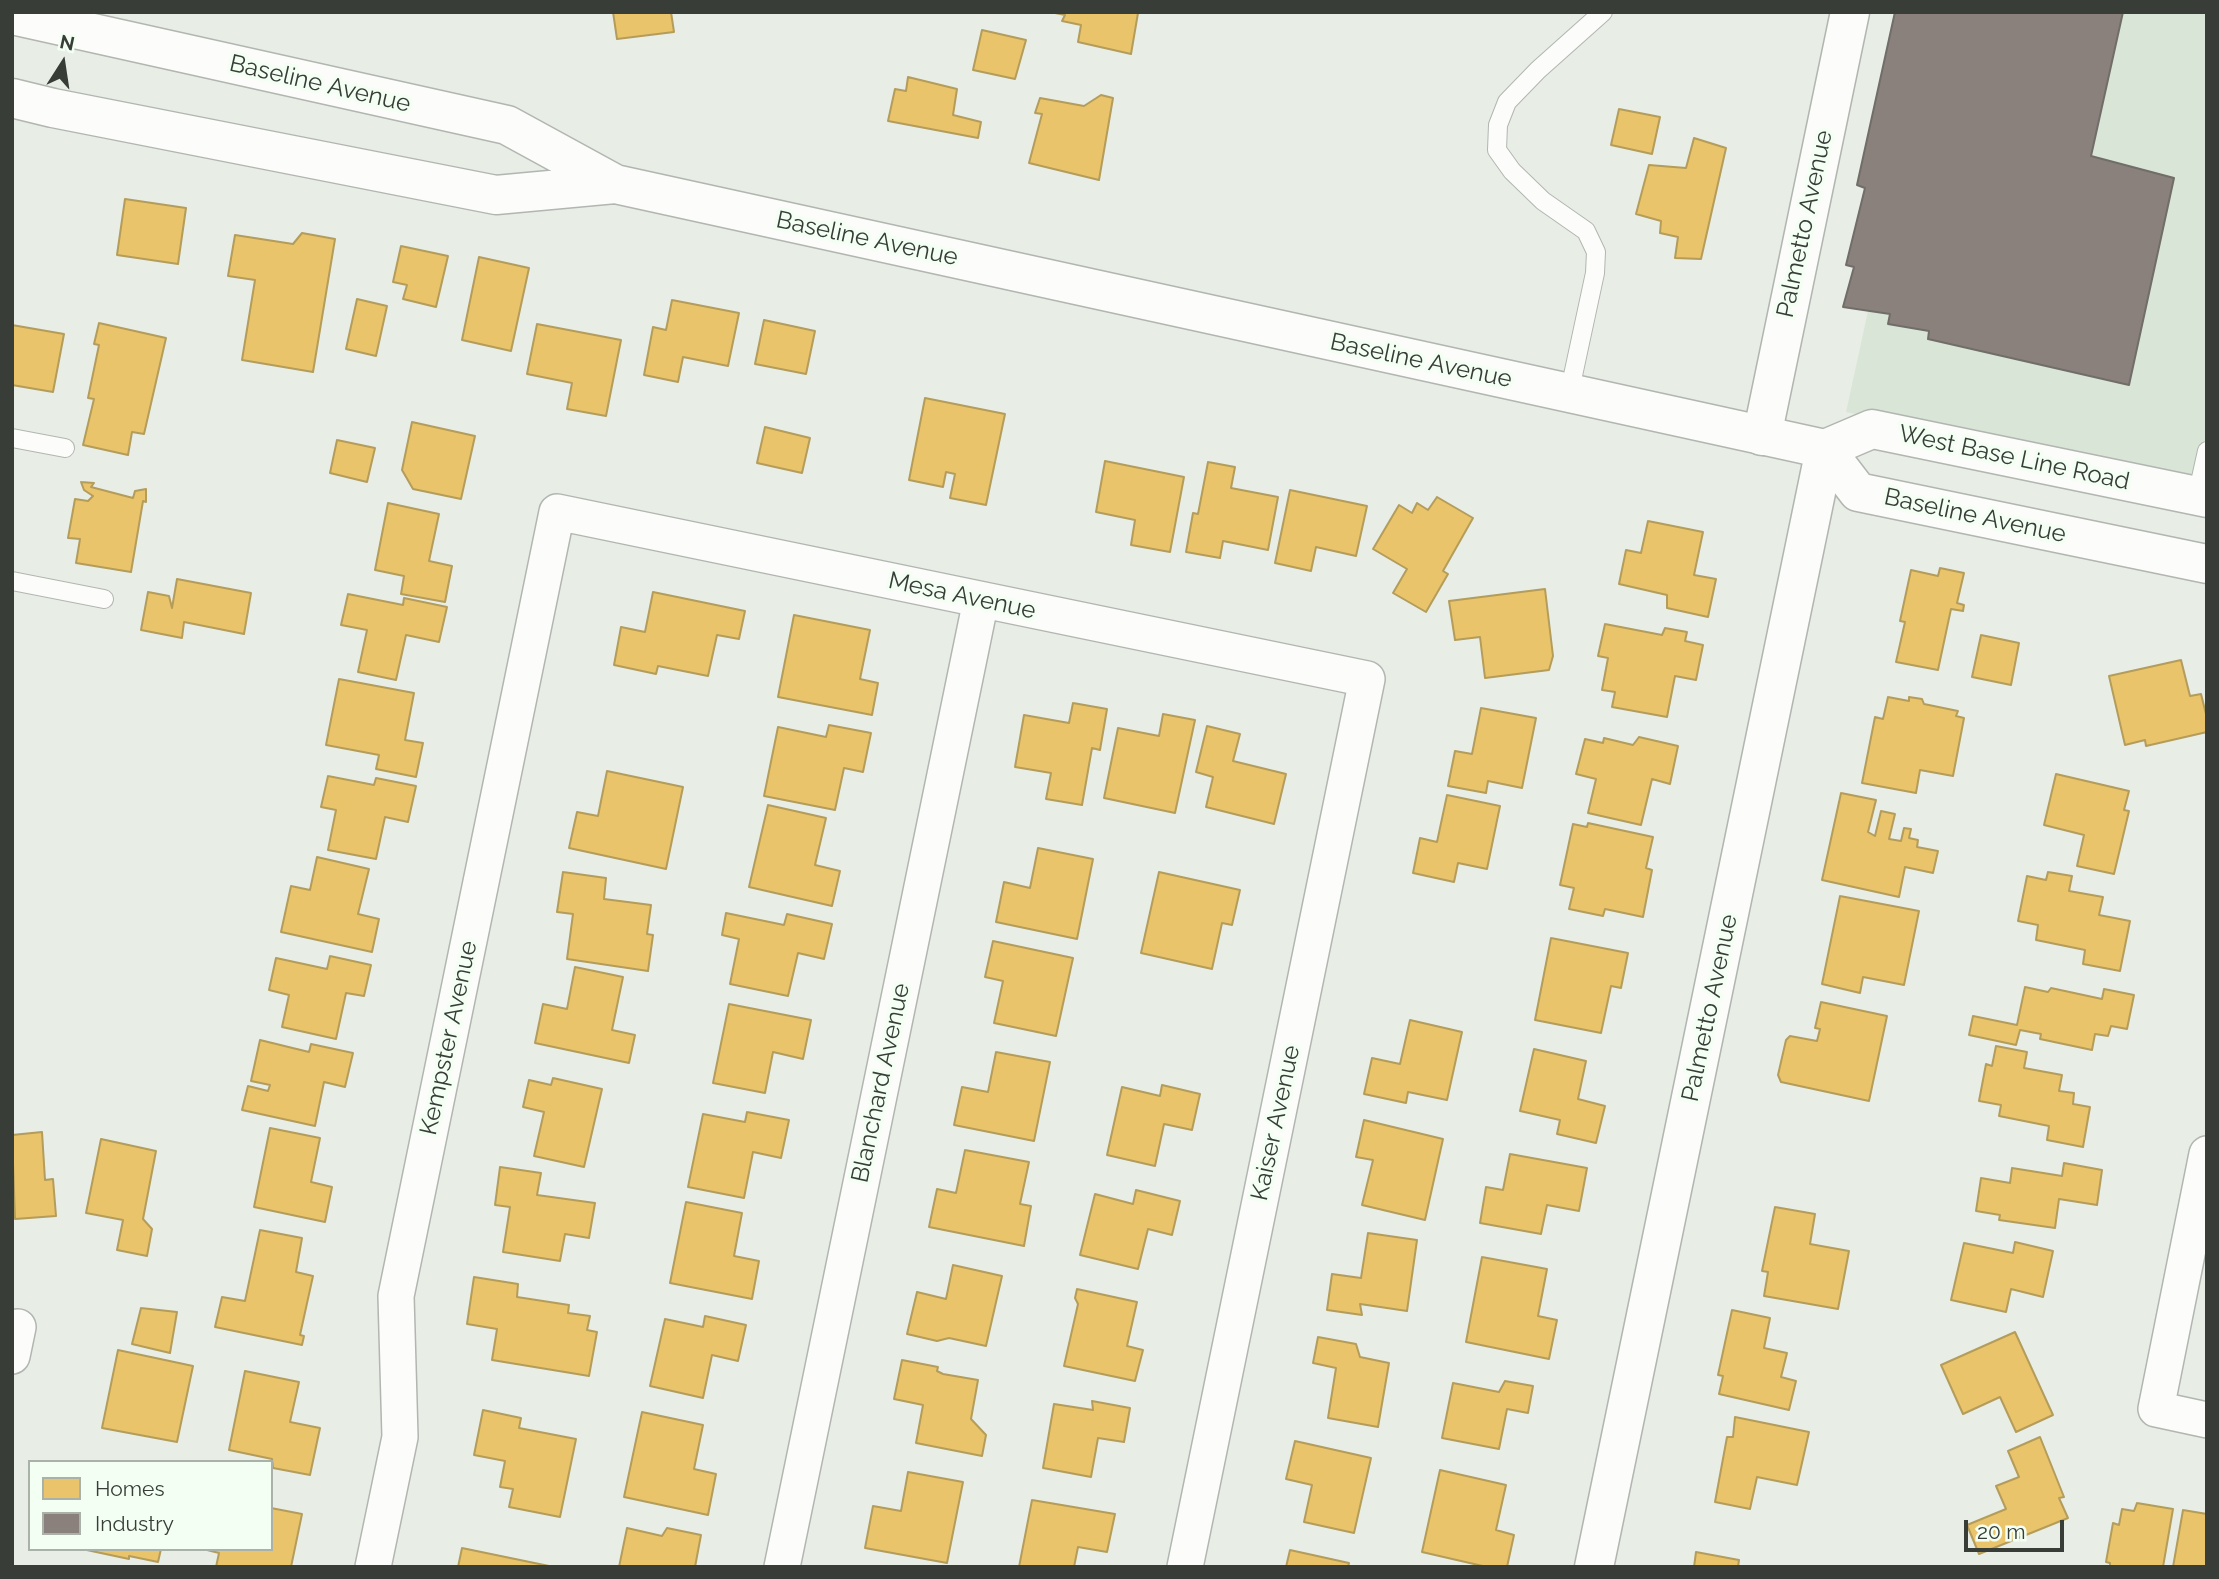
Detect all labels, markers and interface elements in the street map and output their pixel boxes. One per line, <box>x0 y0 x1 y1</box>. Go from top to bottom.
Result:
north arrow <box>28 28 98 98</box>
text: N <box>58 30 77 55</box>
street label: Baseline Avenue <box>227 49 413 119</box>
street label: Palmetto Avenue <box>1771 128 1839 320</box>
street label: Baseline Avenue <box>774 206 960 272</box>
street label: Baseline Avenue <box>1328 328 1514 394</box>
street label: West Base Line Road <box>1896 419 2132 497</box>
street label: Baseline Avenue <box>1882 483 2068 549</box>
street label: Mesa Avenue <box>886 566 1038 626</box>
street label: Palmetto Avenue <box>1676 912 1744 1104</box>
street label: Kempster Avenue <box>414 938 484 1138</box>
street label: Blanchard Avenue <box>846 981 916 1185</box>
street label: Kaiser Avenue <box>1245 1043 1307 1203</box>
legend <box>28 1460 273 1551</box>
text: Homes <box>95 1476 165 1501</box>
scale bar <box>1967 1506 2067 1550</box>
text: Industry <box>95 1511 174 1536</box>
text: 20 m <box>1977 1519 2025 1544</box>

